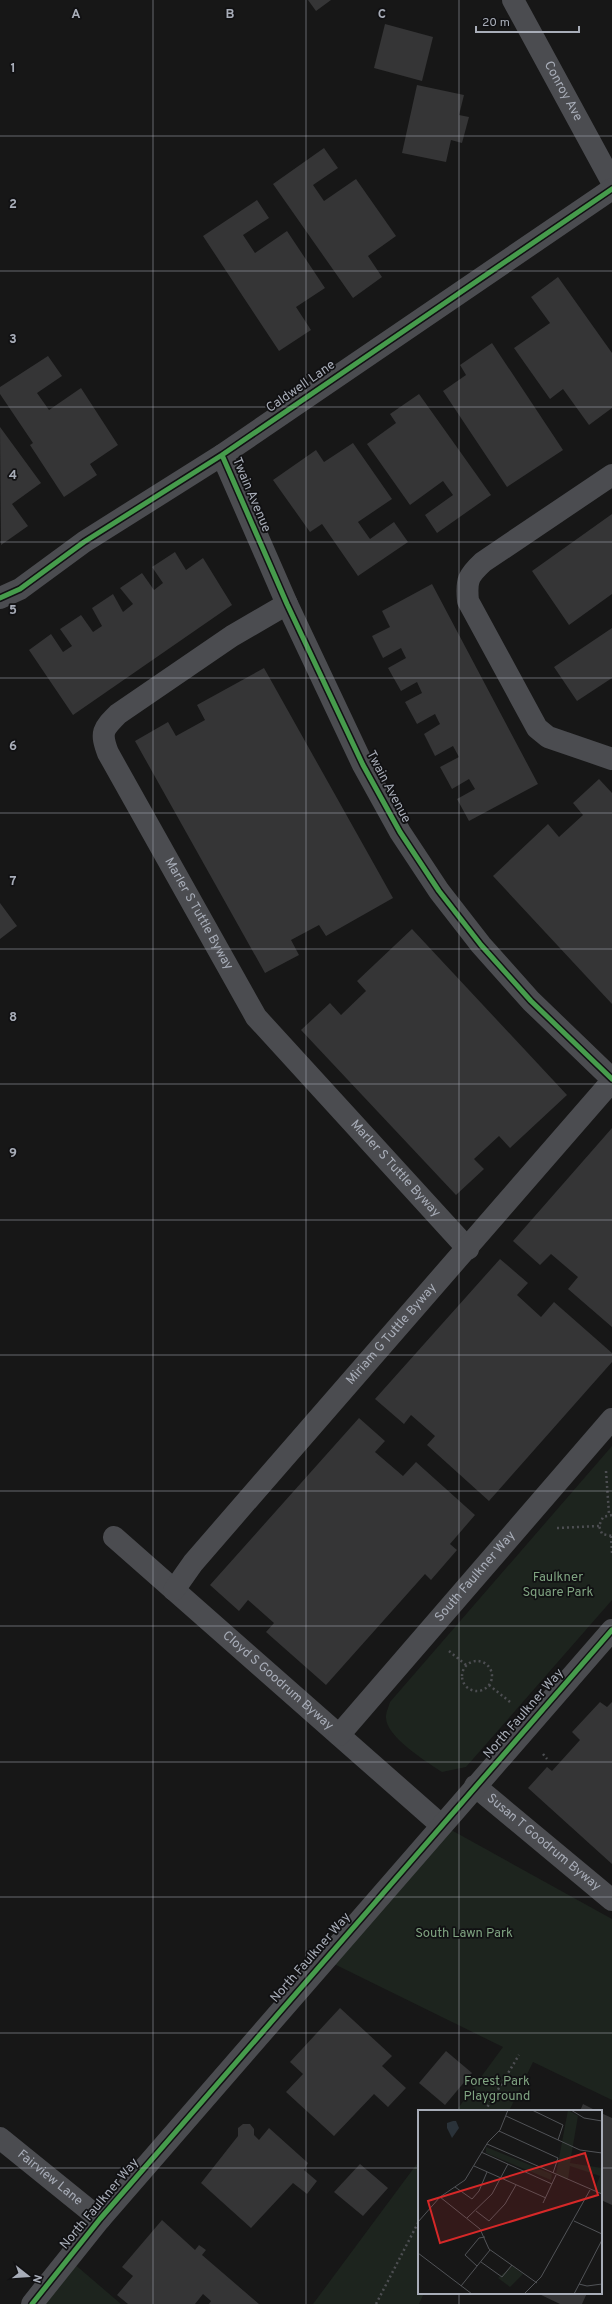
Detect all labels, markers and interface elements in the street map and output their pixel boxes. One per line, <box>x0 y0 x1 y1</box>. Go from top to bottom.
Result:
text: A <box>71 7 81 23</box>
text: B <box>226 7 235 23</box>
text: C <box>378 7 386 23</box>
scale bar <box>476 8 579 34</box>
text: 20 m <box>482 15 510 31</box>
street label: Conroy Ave <box>540 58 586 124</box>
text: 1 <box>10 61 16 77</box>
text: 2 <box>9 197 17 213</box>
text: 3 <box>9 332 17 348</box>
street label: Caldwell Lane <box>263 357 339 417</box>
street label: Twain Avenue <box>228 455 274 535</box>
text: 4 <box>9 468 17 484</box>
text: 5 <box>9 603 17 619</box>
text: 6 <box>9 739 17 755</box>
street label: Twain Avenue <box>362 748 414 826</box>
street label: Marler S Tuttle Byway <box>160 855 236 973</box>
text: 7 <box>10 874 17 890</box>
text: 8 <box>9 1010 17 1026</box>
street label: Marler S Tuttle Byway <box>346 1117 444 1221</box>
text: 9 <box>9 1146 17 1162</box>
street label: Miriam G Tuttle Byway <box>343 1280 441 1389</box>
street label: South Faulkner Way <box>432 1528 519 1626</box>
park label: Faulkner Square Park <box>523 1570 594 1601</box>
street label: Cloyd S Goodrum Byway <box>219 1628 336 1734</box>
street label: North Faulkner Way <box>480 1666 568 1762</box>
street label: Susan T Goodrum Byway <box>483 1791 604 1895</box>
street label: North Faulkner Way <box>267 1910 355 2006</box>
park label: South Lawn Park <box>415 1926 513 1942</box>
park label: Forest Park Playground <box>464 2074 530 2105</box>
inset map <box>418 2110 602 2294</box>
street label: Fairview Lane <box>14 2147 86 2210</box>
street label: North Faulkner Way <box>57 2155 143 2253</box>
north arrow <box>8 2256 48 2296</box>
text: N <box>29 2273 44 2284</box>

